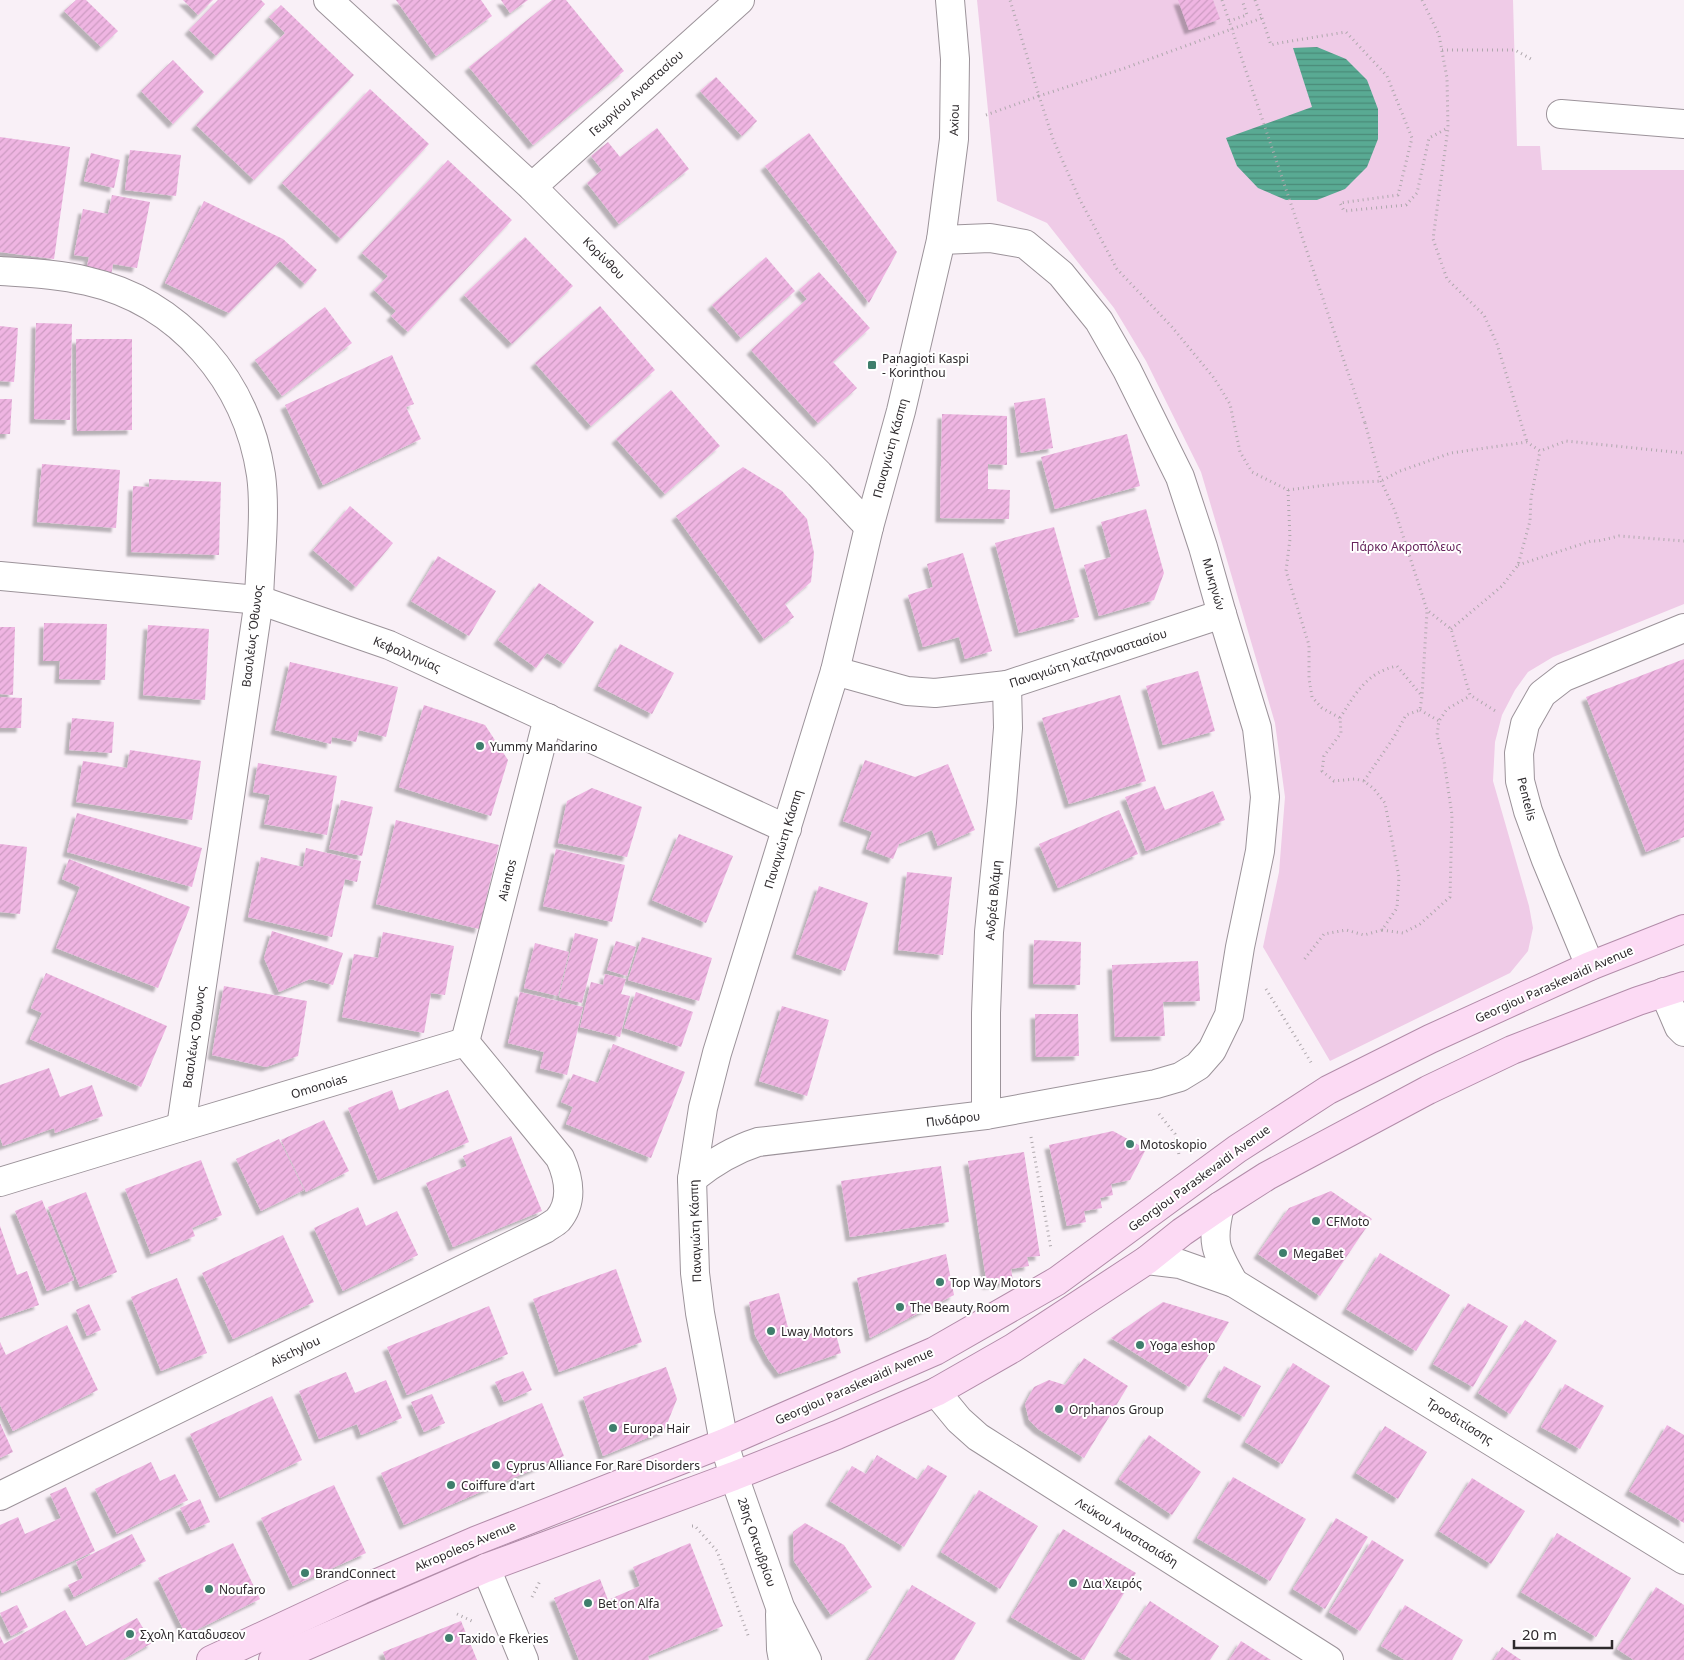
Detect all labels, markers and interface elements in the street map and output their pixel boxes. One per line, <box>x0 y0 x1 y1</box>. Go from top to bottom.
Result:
street label: Γεωργίου Αναστασίου <box>585 46 687 140</box>
street label: Axiou <box>945 104 963 136</box>
street label: Κορίνθου <box>579 233 629 283</box>
place label: Panagioti Kaspi - Korinthou <box>882 350 969 381</box>
marker: Panagioti Kaspi - Korinthou <box>866 359 878 371</box>
street label: Παναγιώτη Κάσπη <box>869 396 911 500</box>
park label: Πάρκο Ακροπόλεως <box>1351 538 1461 555</box>
street label: Μυκηνών <box>1198 556 1230 612</box>
street label: Βασιλέως Όθωνος <box>237 584 267 688</box>
street label: Παναγιώτη Χατζηαναστασίου <box>1007 624 1169 692</box>
street label: Κεφαλληνίας <box>371 632 444 676</box>
place label: Yummy Mandarino <box>490 738 597 755</box>
marker: Yummy Mandarino <box>474 740 486 752</box>
street label: Pentelis <box>1513 775 1541 823</box>
street label: Παναγιώτη Κάσπη <box>760 787 806 891</box>
street label: Aiantos <box>494 857 520 903</box>
street label: Ανδρέα Βλάμη <box>981 859 1005 941</box>
street label: Georgiou Paraskevaidi Avenue <box>1472 941 1636 1027</box>
street label: Βασιλέως Όθωνος <box>178 985 210 1089</box>
street label: Omonoias <box>289 1069 350 1103</box>
street label: Πινδάρου <box>925 1107 981 1131</box>
street label: Georgiou Paraskevaidi Avenue <box>1125 1121 1274 1235</box>
place label: Motoskopio <box>1140 1136 1207 1153</box>
marker: Motoskopio <box>1124 1138 1136 1150</box>
street label: Παναγιώτη Κάσπη <box>685 1179 705 1283</box>
place label: CFMoto <box>1326 1213 1370 1230</box>
marker: CFMoto <box>1310 1215 1322 1227</box>
place label: MegaBet <box>1293 1245 1344 1262</box>
marker: MegaBet <box>1277 1247 1289 1259</box>
place label: Top Way Motors <box>950 1274 1041 1291</box>
marker: Top Way Motors <box>934 1276 946 1288</box>
place label: The Beauty Room <box>910 1299 1009 1316</box>
marker: The Beauty Room <box>894 1301 906 1313</box>
place label: Lway Motors <box>781 1323 853 1340</box>
marker: Lway Motors <box>765 1325 777 1337</box>
street label: Aischylou <box>267 1332 323 1370</box>
place label: Yoga eshop <box>1150 1337 1215 1354</box>
marker: Yoga eshop <box>1134 1339 1146 1351</box>
street label: Georgiou Paraskevaidi Avenue <box>772 1343 936 1429</box>
street label: Τροοδιτίσσης <box>1423 1394 1497 1448</box>
place label: Orphanos Group <box>1069 1401 1164 1418</box>
marker: Orphanos Group <box>1053 1403 1065 1415</box>
place label: Europa Hair <box>623 1420 690 1437</box>
marker: Europa Hair <box>607 1422 619 1434</box>
place label: Cyprus Alliance For Rare Disorders <box>506 1457 700 1474</box>
marker: Cyprus Alliance For Rare Disorders <box>490 1459 502 1471</box>
place label: Coiffure d'art <box>461 1477 536 1494</box>
marker: Coiffure d'art <box>445 1479 457 1491</box>
street label: Λεύκου Αναστασιάδη <box>1072 1493 1182 1571</box>
street label: 28ης Οκτωβρίου <box>734 1495 780 1589</box>
street label: Akropoleos Avenue <box>412 1517 519 1575</box>
place label: BrandConnect <box>315 1565 396 1582</box>
marker: BrandConnect <box>299 1567 311 1579</box>
place label: Δια Χειρός <box>1083 1575 1142 1592</box>
marker: Δια Χειρός <box>1067 1577 1079 1589</box>
place label: Noufaro <box>219 1581 266 1598</box>
marker: Noufaro <box>203 1583 215 1595</box>
place label: Bet on Alfa <box>598 1595 659 1612</box>
marker: Bet on Alfa <box>582 1597 594 1609</box>
scale bar <box>1514 1618 1612 1650</box>
text: 20 m <box>1522 1624 1557 1644</box>
place label: Σχολη Καταδυσεον <box>140 1626 245 1643</box>
marker: Σχολη Καταδυσεον <box>124 1628 136 1640</box>
place label: Taxido e Fkeries <box>459 1630 549 1647</box>
marker: Taxido e Fkeries <box>443 1632 455 1644</box>

